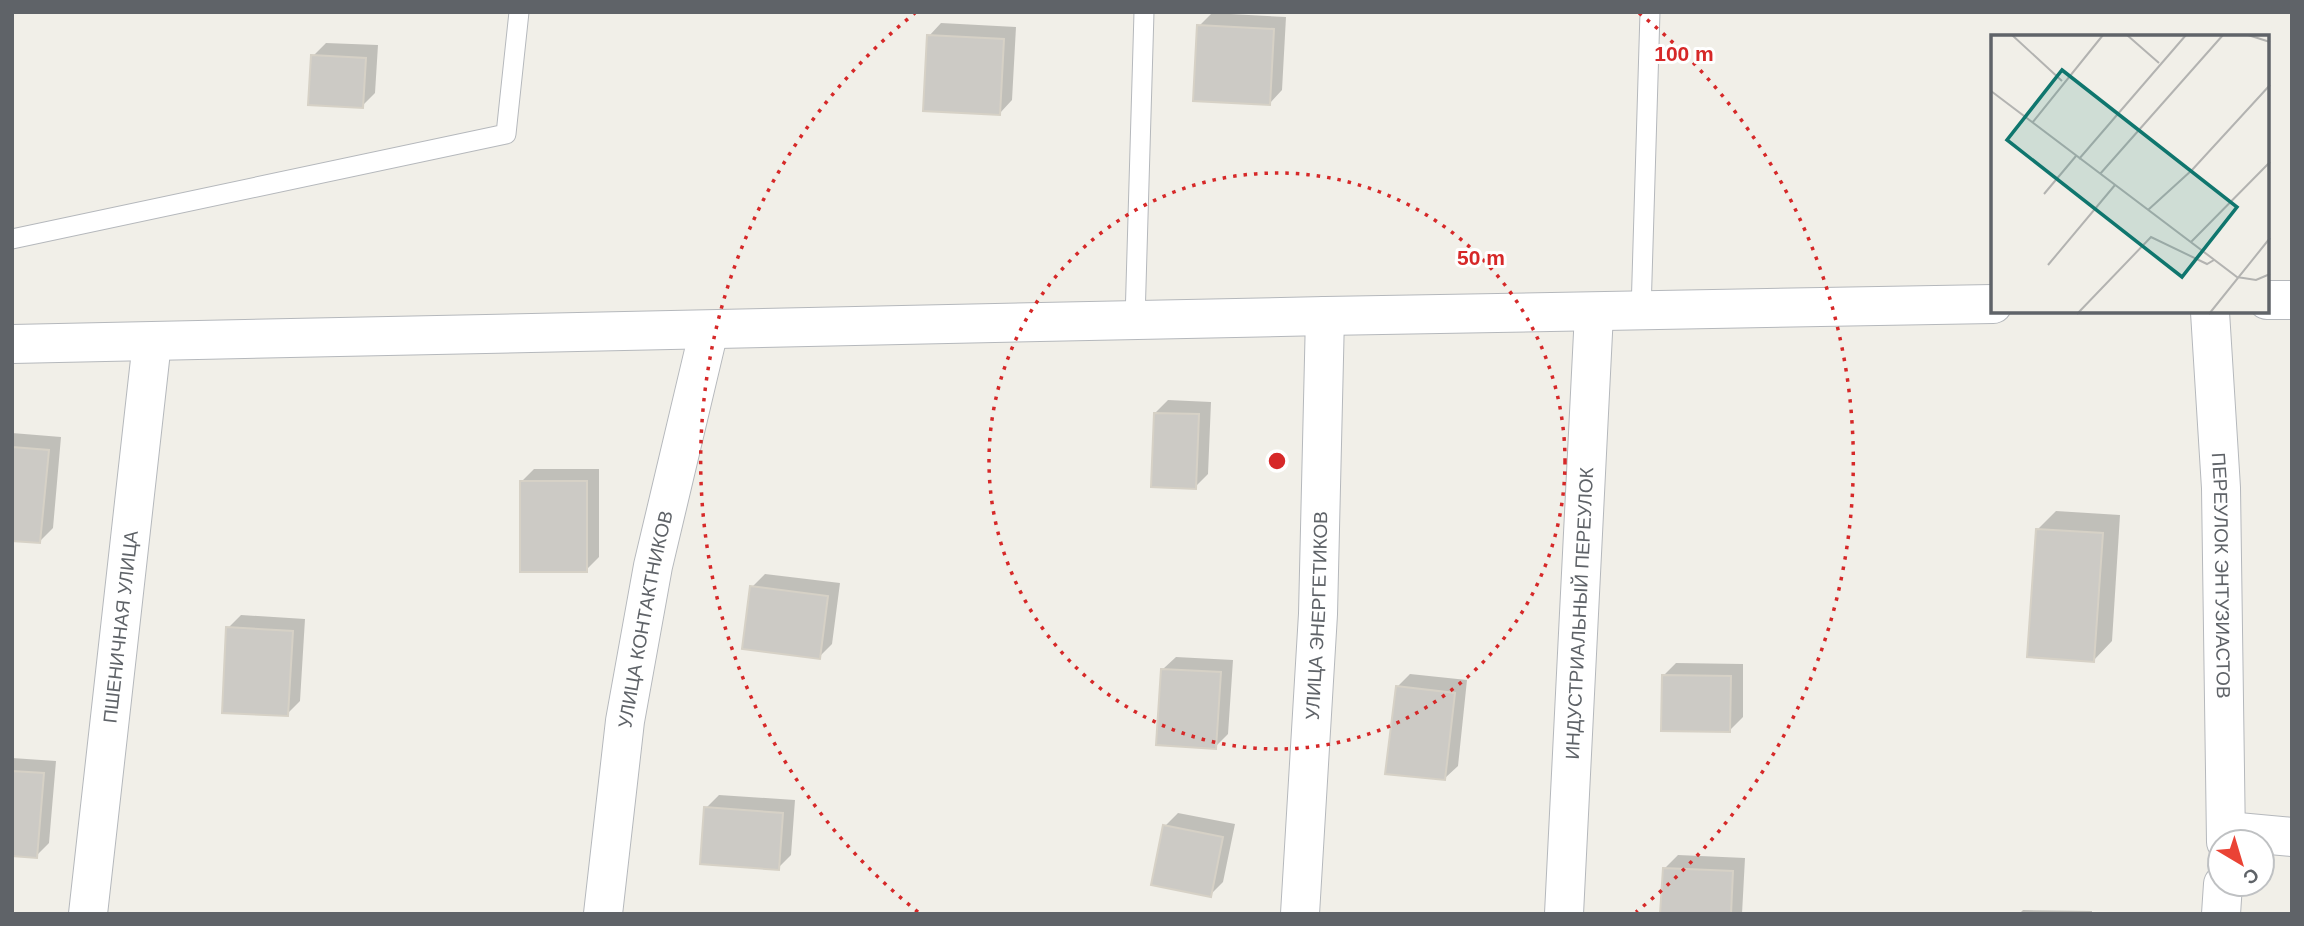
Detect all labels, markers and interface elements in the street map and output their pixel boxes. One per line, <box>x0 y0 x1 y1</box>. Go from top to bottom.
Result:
inset map <box>1991 35 2269 313</box>
text: 100 m <box>1654 42 1714 65</box>
text: 50 m <box>1457 246 1505 269</box>
centre of rings <box>1265 449 1289 473</box>
street label: ПЕРЕУЛОК ЭНТУЗИАСТОВ <box>2208 452 2234 699</box>
street label: ИНДУСТРИАЛЬНЫЙ ПЕРЕУЛОК <box>1561 467 1597 760</box>
street label: УЛИЦА КОНТАКТНИКОВ <box>614 508 676 729</box>
street label: УЛИЦА ЭНЕРГЕТИКОВ <box>1301 511 1331 720</box>
street label: ПШЕНИЧНАЯ УЛИЦА <box>99 529 141 724</box>
north arrow <box>2206 828 2276 898</box>
text: С <box>2239 864 2263 889</box>

